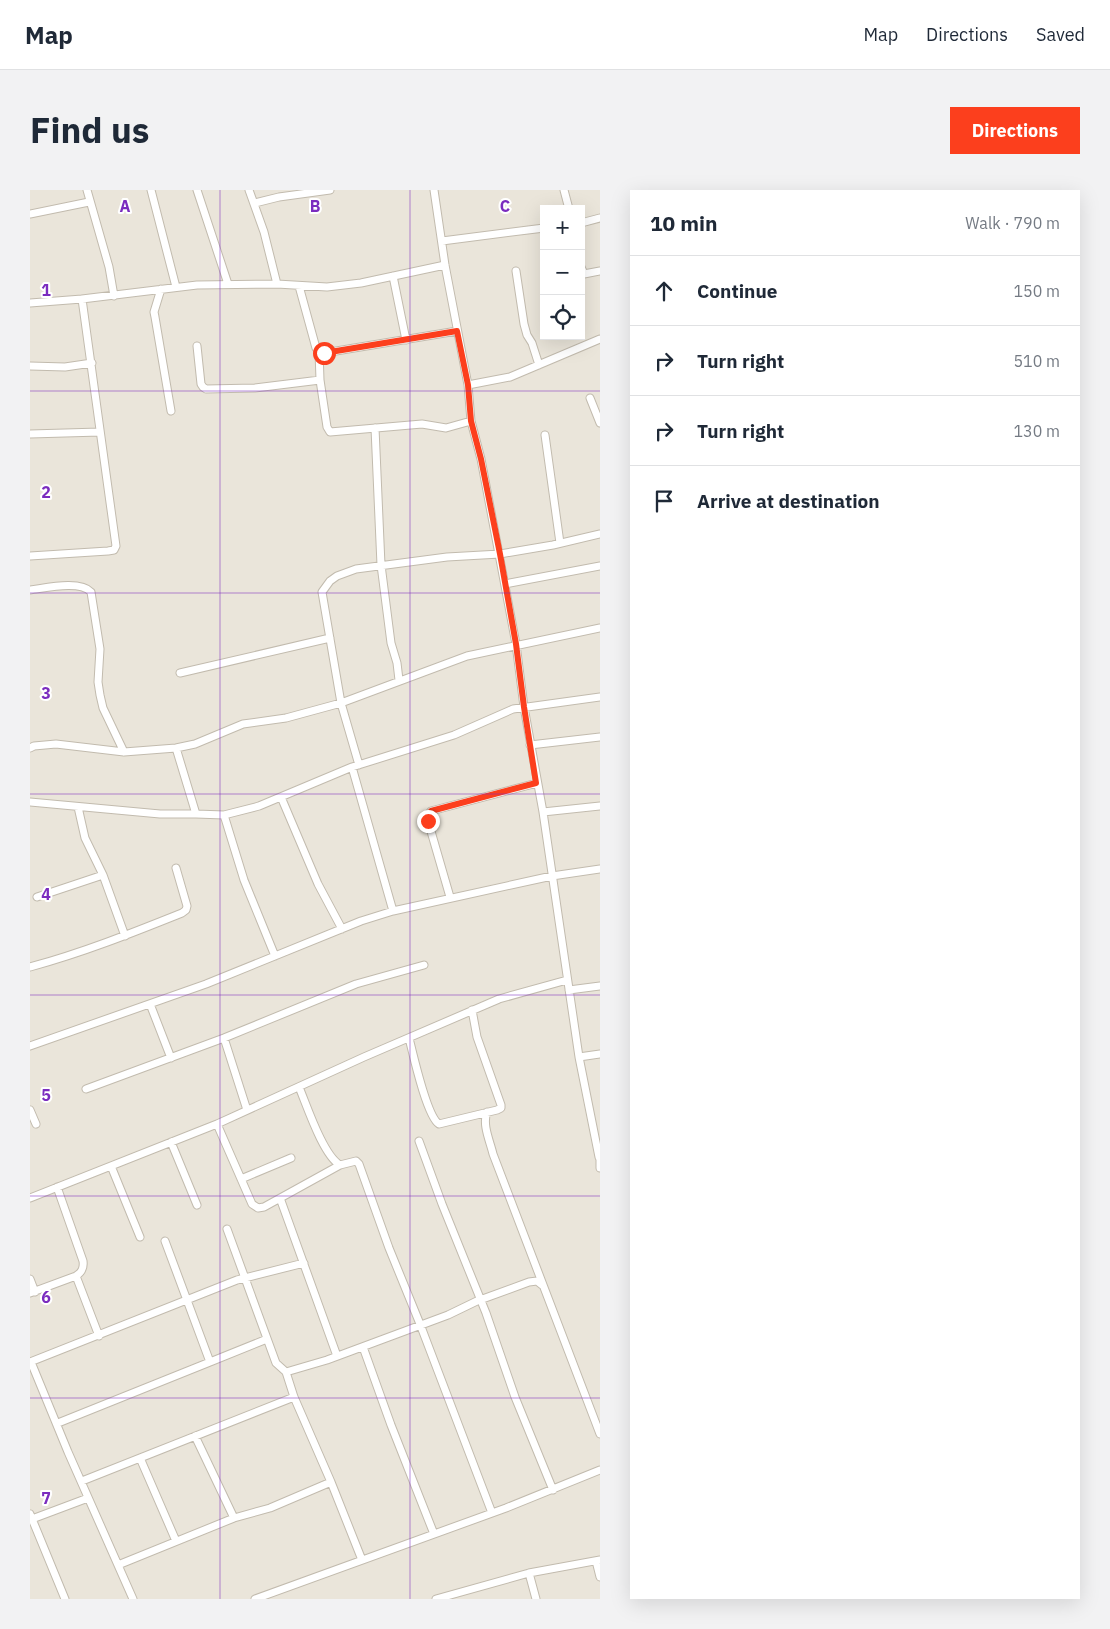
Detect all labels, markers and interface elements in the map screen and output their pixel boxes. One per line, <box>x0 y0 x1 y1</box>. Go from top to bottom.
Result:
text: Map <box>25 19 73 51</box>
text: Map <box>863 23 898 46</box>
text: Directions <box>926 23 1008 46</box>
text: Saved <box>1036 23 1085 46</box>
text: Find us <box>30 107 149 153</box>
button: Directions <box>950 107 1080 154</box>
text: A <box>120 196 131 216</box>
text: B <box>310 196 321 216</box>
text: C <box>500 196 510 216</box>
map controls <box>540 205 585 340</box>
button: + <box>540 205 585 250</box>
text: 10 min <box>650 209 717 237</box>
text: Walk · 790 m <box>965 213 1060 233</box>
button: − <box>540 250 585 295</box>
icon: ahead <box>650 277 678 305</box>
text: Continue <box>697 279 777 303</box>
text: 1 <box>41 280 51 300</box>
text: 150 m <box>1013 281 1060 301</box>
button: locate <box>540 295 585 340</box>
route start <box>313 342 336 365</box>
icon: right <box>650 347 678 375</box>
text: Turn right <box>697 349 784 373</box>
text: 510 m <box>1013 351 1060 371</box>
icon: right <box>650 417 678 445</box>
text: Turn right <box>697 419 784 443</box>
text: 130 m <box>1013 421 1060 441</box>
text: 2 <box>41 482 51 502</box>
icon: arrive <box>650 487 678 515</box>
text: Arrive at destination <box>697 489 880 513</box>
text: 3 <box>41 683 51 703</box>
route end <box>417 810 440 833</box>
text: 4 <box>41 884 51 904</box>
text: 5 <box>41 1085 51 1105</box>
text: 6 <box>41 1287 51 1307</box>
text: 7 <box>41 1488 51 1508</box>

